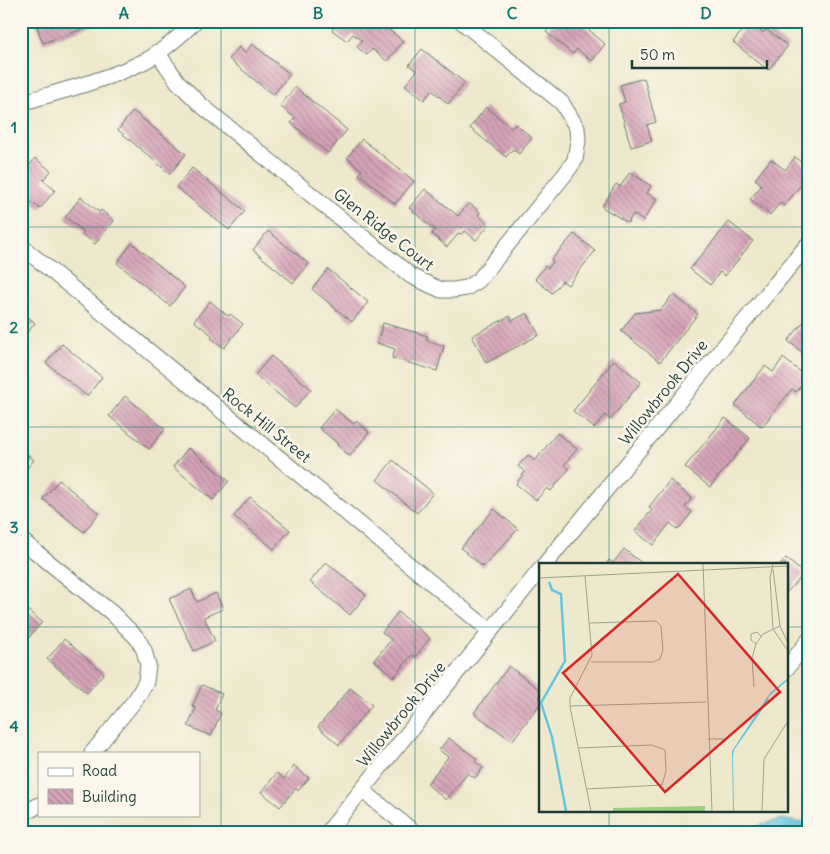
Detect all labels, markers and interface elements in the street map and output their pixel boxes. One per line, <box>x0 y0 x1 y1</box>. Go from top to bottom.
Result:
text: A <box>119 3 129 23</box>
text: B <box>313 3 324 23</box>
text: C <box>507 3 518 23</box>
text: D <box>700 3 712 23</box>
scale bar <box>632 38 768 70</box>
text: 50 m <box>640 45 675 64</box>
text: 1 <box>11 117 17 137</box>
street label: Glen Ridge Court <box>330 184 439 275</box>
text: 2 <box>10 317 19 337</box>
street label: Willowbrook Drive <box>614 335 712 449</box>
street label: Rock Hill Street <box>219 383 316 467</box>
text: 3 <box>9 517 19 537</box>
inset map <box>539 563 788 812</box>
street label: Willowbrook Drive <box>352 657 450 771</box>
text: 4 <box>9 716 19 736</box>
legend <box>38 752 200 816</box>
text: Road <box>82 761 117 780</box>
text: Building <box>82 787 137 806</box>

